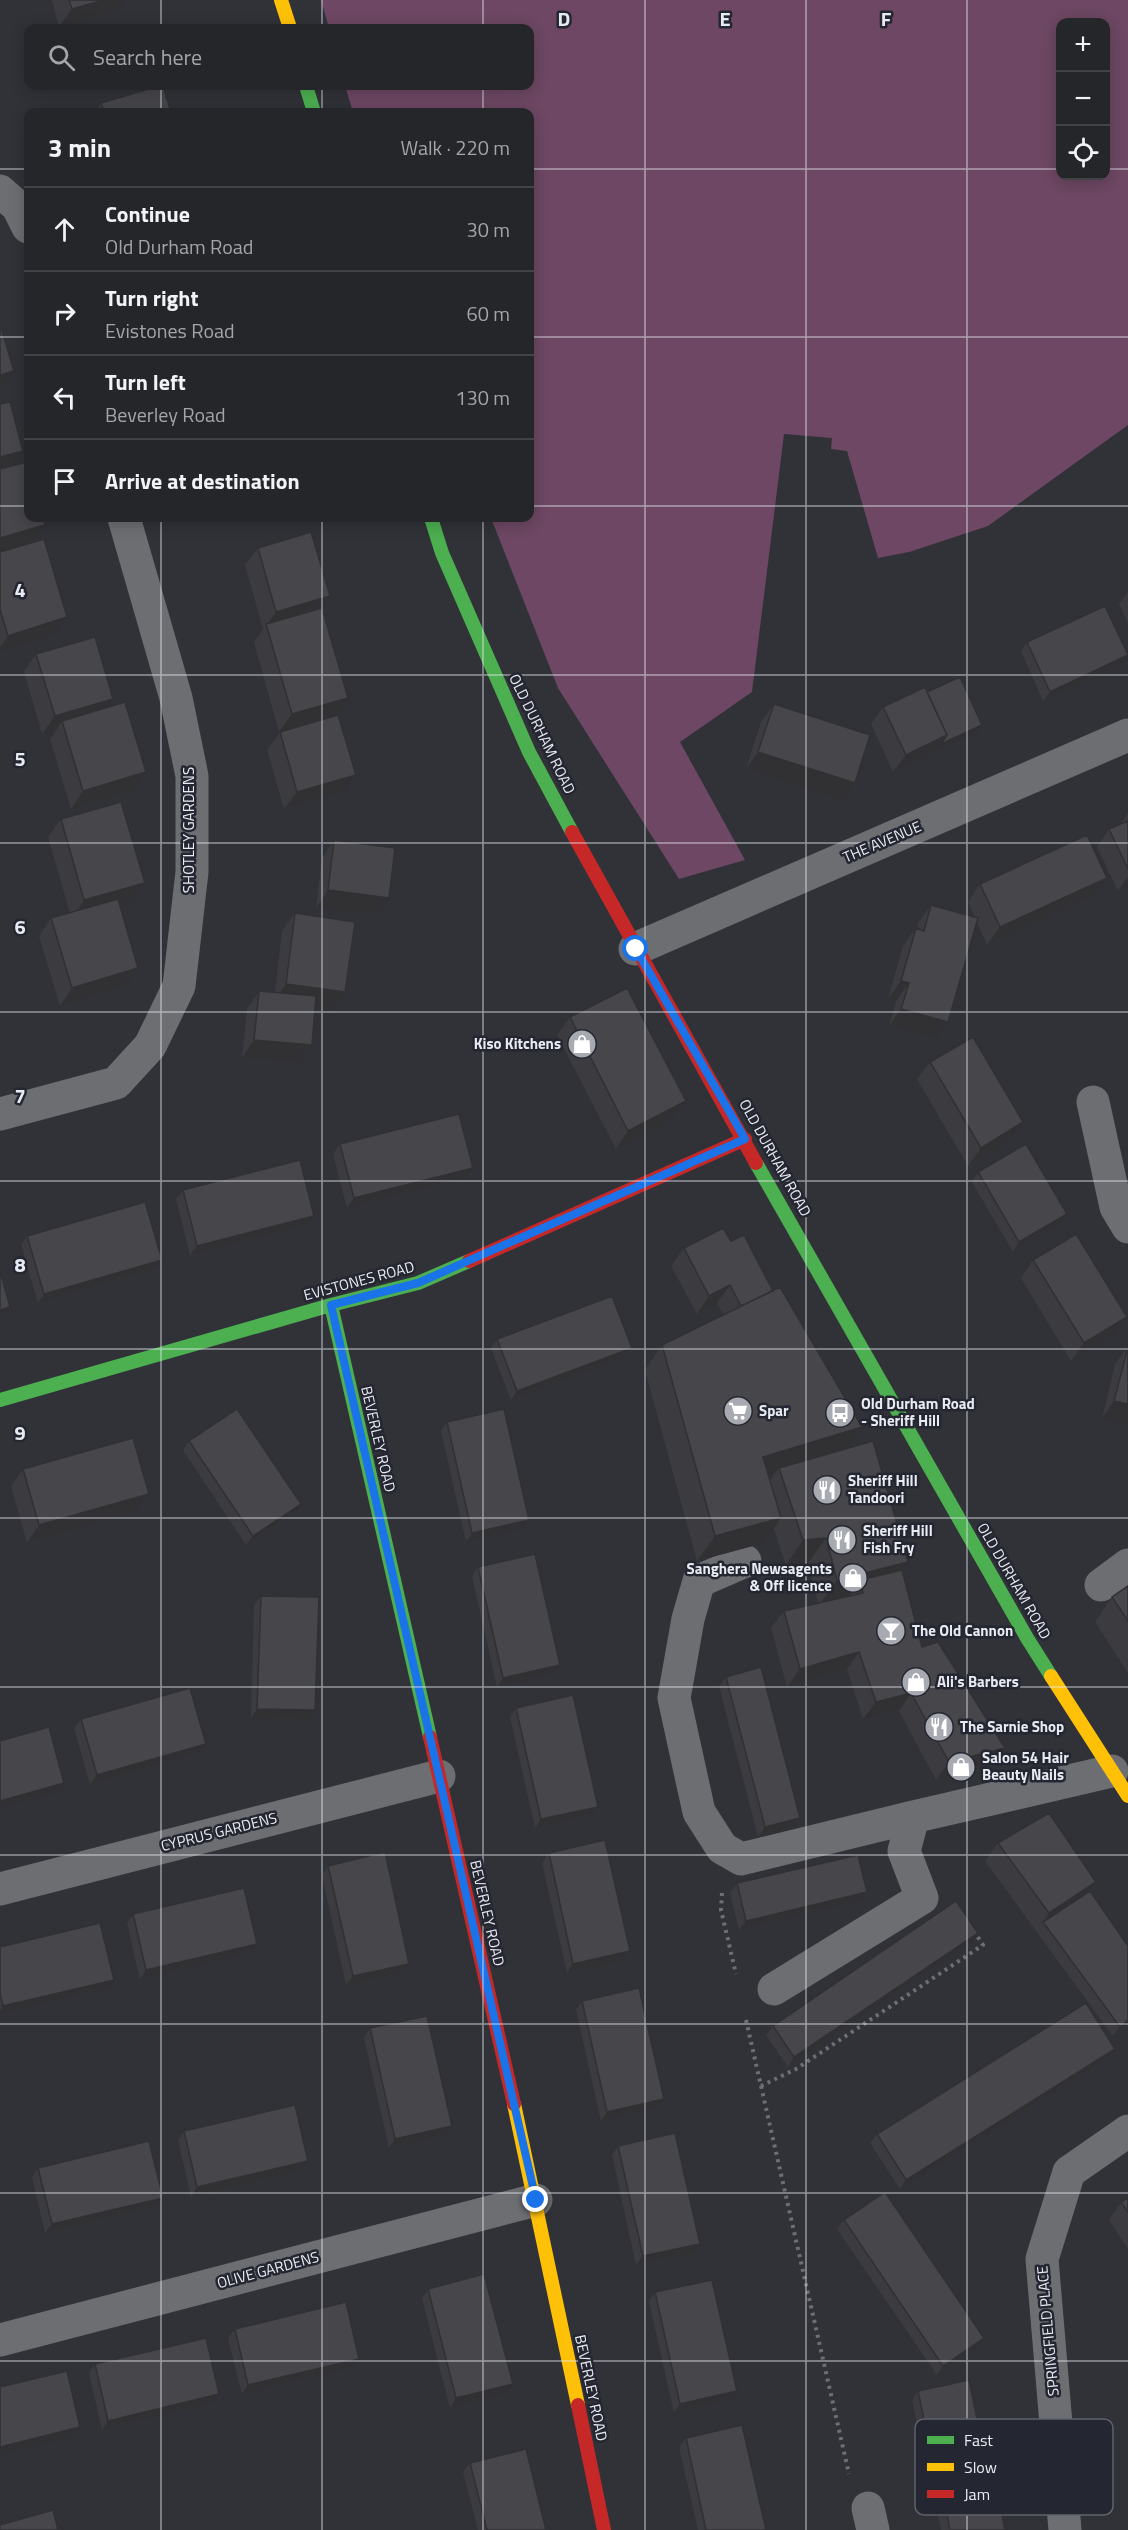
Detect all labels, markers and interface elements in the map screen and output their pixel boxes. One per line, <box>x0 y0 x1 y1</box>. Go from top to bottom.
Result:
text: D <box>558 3 570 34</box>
text: E <box>719 3 731 34</box>
text: F <box>881 3 892 34</box>
map controls <box>1056 18 1110 180</box>
button: + <box>1056 18 1110 72</box>
search box <box>24 24 534 90</box>
text: Search here <box>93 40 202 74</box>
icon: search <box>45 41 78 74</box>
button: − <box>1056 72 1110 126</box>
button: locate <box>1056 126 1110 180</box>
text: 3 min <box>48 128 111 167</box>
text: Walk · 220 m <box>401 132 510 163</box>
text: Continue <box>105 197 190 231</box>
icon: ahead <box>48 213 81 246</box>
text: 30 m <box>466 214 510 245</box>
text: Old Durham Road <box>105 231 253 262</box>
text: Turn right <box>105 281 199 315</box>
icon: right <box>48 297 81 330</box>
text: 60 m <box>466 298 510 329</box>
text: Evistones Road <box>105 315 235 346</box>
text: Turn left <box>105 365 186 399</box>
icon: left <box>48 381 81 414</box>
text: 130 m <box>455 382 510 413</box>
text: Beverley Road <box>105 399 226 430</box>
text: Arrive at destination <box>105 464 300 498</box>
icon: arrive <box>48 465 81 498</box>
text: 4 <box>14 574 26 605</box>
street label: OLD DURHAM ROAD <box>503 670 582 798</box>
text: 5 <box>14 743 26 774</box>
street label: SHOTLEY GARDENS <box>177 767 200 893</box>
street label: THE AVENUE <box>839 815 925 868</box>
text: 6 <box>14 911 26 942</box>
route start <box>622 935 648 961</box>
shop icon: Kiso Kitchens <box>566 1028 598 1060</box>
place label: Kiso Kitchens <box>474 1032 561 1055</box>
text: 7 <box>14 1080 26 1111</box>
street label: OLD DURHAM ROAD <box>734 1095 817 1221</box>
text: 8 <box>14 1249 26 1280</box>
street label: EVISTONES ROAD <box>301 1255 417 1306</box>
street label: BEVERLEY ROAD <box>355 1384 402 1494</box>
place label: Old Durham Road - Sheriff Hill <box>861 1392 975 1432</box>
supermarket icon: Spar <box>722 1395 754 1427</box>
bus stop icon: Old Durham Road - Sheriff Hill <box>824 1397 856 1429</box>
place label: Spar <box>759 1399 789 1422</box>
text: 9 <box>14 1417 26 1448</box>
place label: Sheriff Hill Tandoori <box>848 1469 918 1509</box>
restaurant icon: Sheriff Hill Tandoori <box>811 1474 843 1506</box>
street label: OLD DURHAM ROAD <box>972 1518 1057 1643</box>
place label: Sheriff Hill Fish Fry <box>863 1519 933 1559</box>
restaurant icon: Sheriff Hill Fish Fry <box>826 1524 858 1556</box>
place label: Sanghera Newsagents & Off licence <box>687 1557 832 1597</box>
shop icon: Sanghera Newsagents & Off licence <box>837 1562 869 1594</box>
bar icon: The Old Cannon <box>875 1615 907 1647</box>
place label: The Old Cannon <box>912 1619 1013 1642</box>
shop icon: Ali's Barbers <box>900 1666 932 1698</box>
place label: Ali's Barbers <box>937 1670 1019 1693</box>
restaurant icon: The Sarnie Shop <box>923 1711 955 1743</box>
place label: The Sarnie Shop <box>960 1715 1064 1738</box>
place label: Salon 54 Hair Beauty Nails <box>982 1746 1069 1786</box>
shop icon: Salon 54 Hair Beauty Nails <box>945 1751 977 1783</box>
street label: CYPRUS GARDENS <box>158 1806 279 1857</box>
street label: BEVERLEY ROAD <box>464 1858 511 1968</box>
route end <box>522 2186 548 2212</box>
street label: OLIVE GARDENS <box>214 2245 321 2294</box>
street label: SPRINGFIELD PLACE <box>1030 2265 1065 2397</box>
street label: BEVERLEY ROAD <box>569 2333 614 2443</box>
legend <box>915 2419 1113 2515</box>
text: Fast <box>964 2428 993 2452</box>
text: Slow <box>964 2455 997 2479</box>
text: Jam <box>964 2482 990 2506</box>

